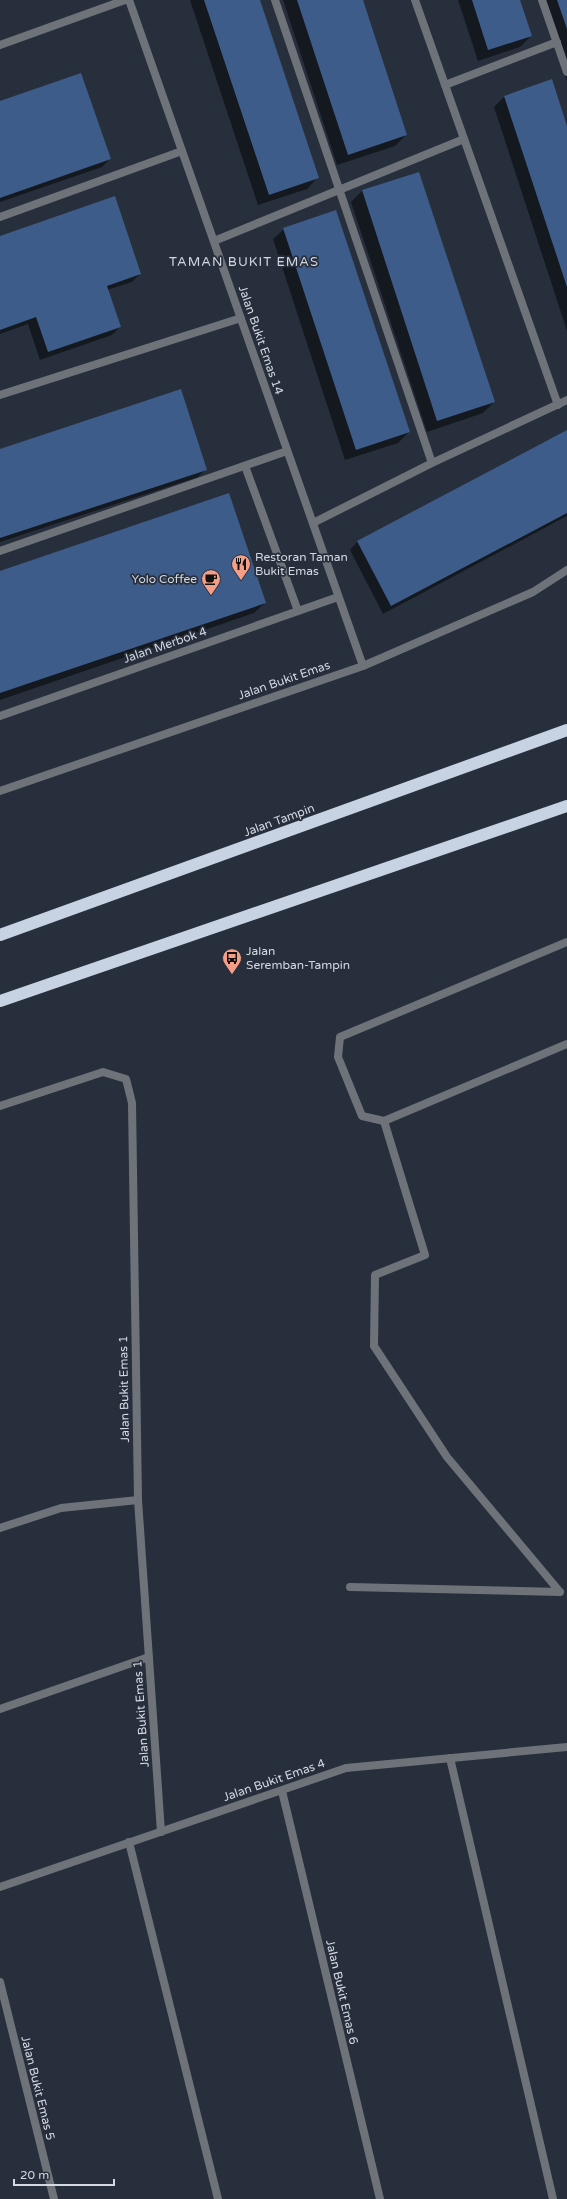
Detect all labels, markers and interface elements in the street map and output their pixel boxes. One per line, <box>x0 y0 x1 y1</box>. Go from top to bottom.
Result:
district label: TAMAN BUKIT EMAS <box>169 254 319 270</box>
street label: Jalan Bukit Emas 14 <box>236 284 286 397</box>
place label: Restoran Taman Bukit Emas <box>255 550 348 578</box>
restaurant icon: Restoran Taman Bukit Emas <box>230 553 252 581</box>
cafe icon: Yolo Coffee <box>200 568 222 596</box>
place label: Yolo Coffee <box>132 572 197 586</box>
street label: Jalan Merbok 4 <box>121 624 209 666</box>
street label: Jalan Bukit Emas <box>236 658 332 702</box>
street label: Jalan Tampin <box>242 801 316 839</box>
place label: Jalan Seremban-Tampin <box>246 944 350 972</box>
bus stop icon: Jalan Seremban-Tampin <box>221 947 243 975</box>
street label: Jalan Bukit Emas 1 <box>116 1335 132 1443</box>
street label: Jalan Bukit Emas 1 <box>130 1660 152 1768</box>
street label: Jalan Bukit Emas 4 <box>221 1756 327 1804</box>
street label: Jalan Bukit Emas 6 <box>323 1938 361 2046</box>
street label: Jalan Bukit Emas 5 <box>18 2034 58 2142</box>
scale bar <box>14 2161 114 2187</box>
text: 20 m <box>20 2168 49 2182</box>

